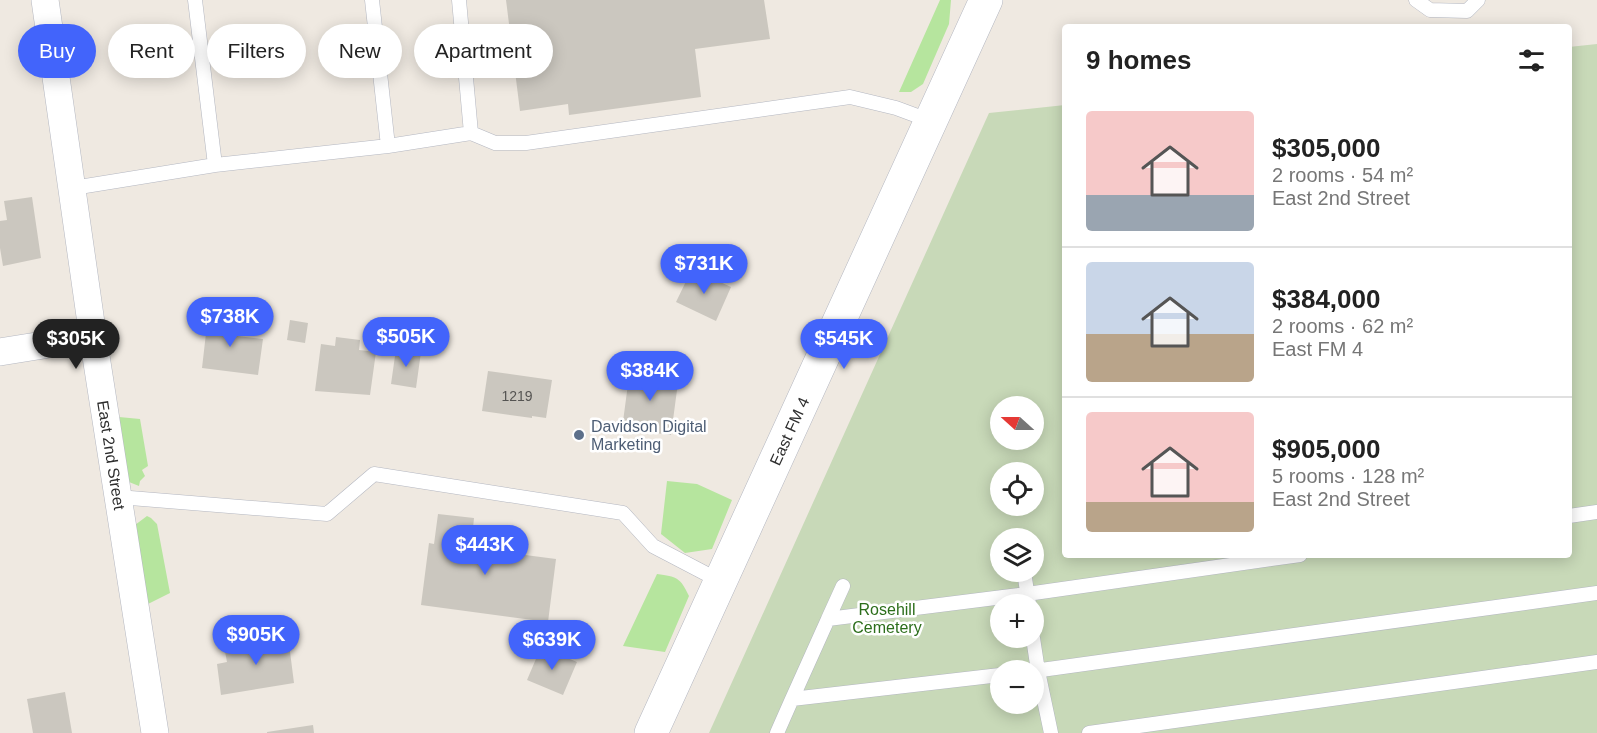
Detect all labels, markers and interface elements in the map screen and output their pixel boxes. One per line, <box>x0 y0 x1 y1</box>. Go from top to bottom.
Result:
chip: Buy <box>18 24 96 78</box>
chip: Rent <box>108 24 195 78</box>
chip: Filters <box>207 24 306 78</box>
chip: New <box>318 24 402 78</box>
chip: Apartment <box>414 24 553 78</box>
icon: filters <box>1515 44 1548 77</box>
text: 9 homes <box>1086 45 1192 75</box>
text: $305,000 <box>1272 133 1380 163</box>
icon: home <box>1134 135 1206 207</box>
text: 2 rooms · 54 m² <box>1272 164 1413 186</box>
text: East 2nd Street <box>1272 187 1410 209</box>
pin: $731K <box>662 244 746 295</box>
text: $731K <box>675 252 733 274</box>
text: $384,000 <box>1272 284 1380 314</box>
icon: home <box>1134 286 1206 358</box>
pin: $738K <box>188 297 272 348</box>
text: $738K <box>201 305 259 327</box>
text: 2 rooms · 62 m² <box>1272 315 1413 337</box>
pin: $505K <box>364 317 448 368</box>
pin: $305K <box>34 319 118 370</box>
pin: $545K <box>802 319 886 370</box>
text: $505K <box>377 325 435 347</box>
text: $305K <box>47 327 105 349</box>
text: $545K <box>815 327 873 349</box>
text: East FM 4 <box>1272 338 1363 360</box>
pin: $384K <box>608 351 692 402</box>
text: $384K <box>621 359 679 381</box>
house number: 1219 <box>501 388 533 404</box>
street label: East FM 4 <box>766 394 812 468</box>
north arrow <box>990 396 1044 450</box>
map controls <box>990 396 1044 714</box>
street label: East 2nd Street <box>95 399 129 512</box>
place label: Davidson Digital Marketing <box>591 418 707 453</box>
marker: Davidson Digital Marketing <box>572 428 586 442</box>
text: $905,000 <box>1272 434 1380 464</box>
icon: home <box>1134 436 1206 508</box>
button: locate <box>990 462 1044 516</box>
text: 5 rooms · 128 m² <box>1272 465 1424 487</box>
text: East 2nd Street <box>1272 488 1410 510</box>
pin: $443K <box>443 525 527 576</box>
button: layers <box>990 528 1044 582</box>
text: $443K <box>456 533 514 555</box>
button: + <box>990 594 1044 648</box>
park label: Rosehill Cemetery <box>852 601 922 636</box>
pin: $905K <box>214 615 298 666</box>
pin: $639K <box>510 620 594 671</box>
text: $905K <box>227 623 285 645</box>
text: $639K <box>523 628 581 650</box>
button: − <box>990 660 1044 714</box>

